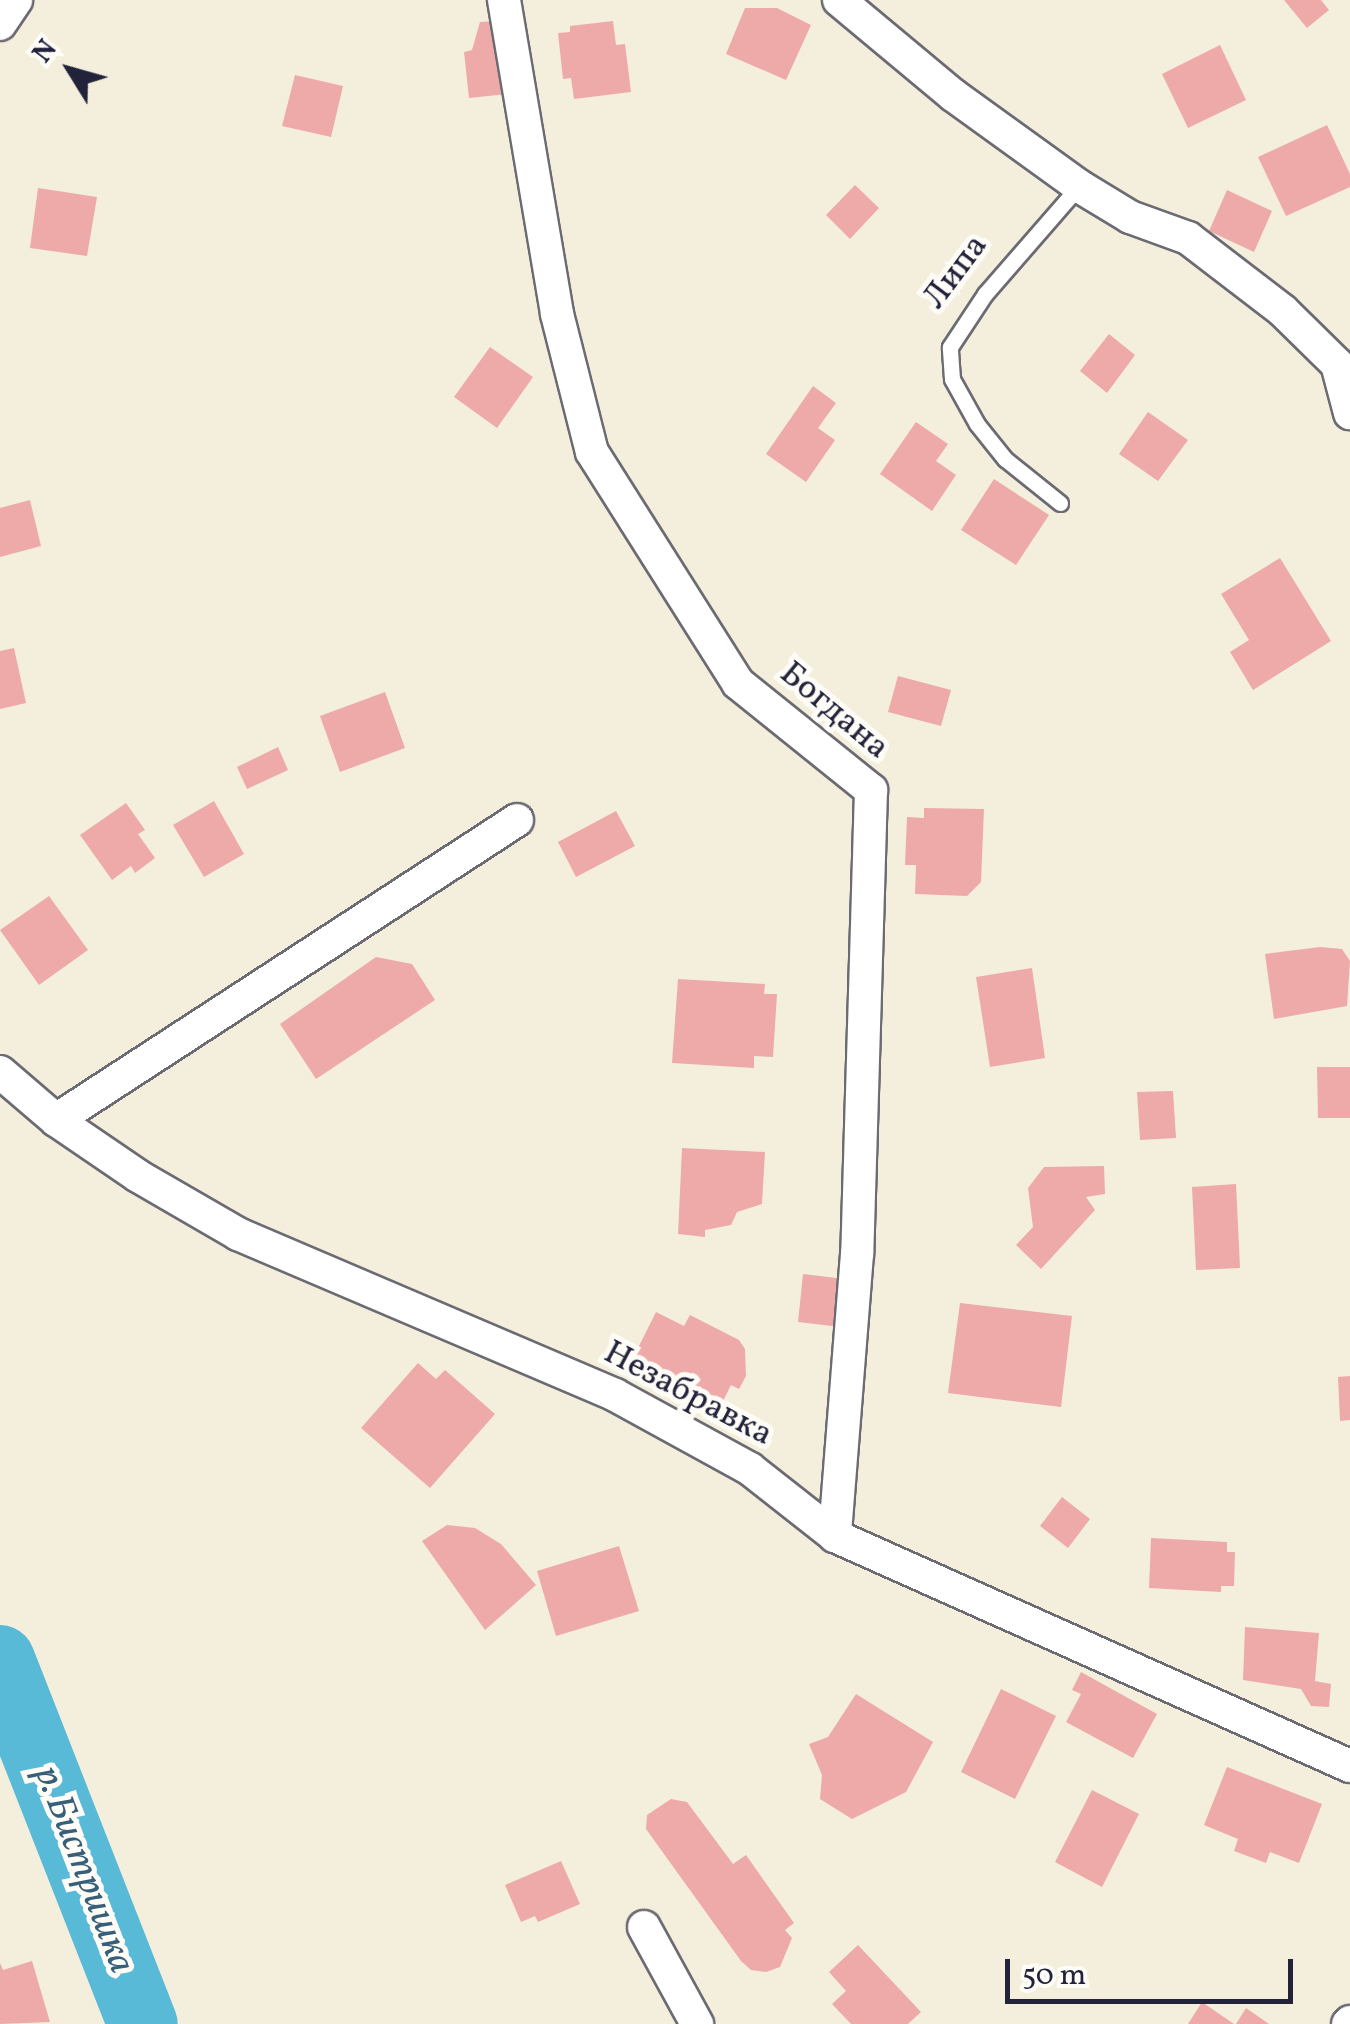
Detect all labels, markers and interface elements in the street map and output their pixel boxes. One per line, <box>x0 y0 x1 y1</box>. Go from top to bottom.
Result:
north arrow <box>20 20 120 120</box>
text: N <box>24 32 67 72</box>
street label: Липа <box>914 226 998 318</box>
street label: Богдана <box>771 653 897 769</box>
street label: Незабравка <box>596 1332 780 1456</box>
water label: р. Бистришка <box>23 1760 143 1980</box>
scale bar <box>1010 1939 1298 2001</box>
text: 50 m <box>1022 1955 1086 1997</box>

